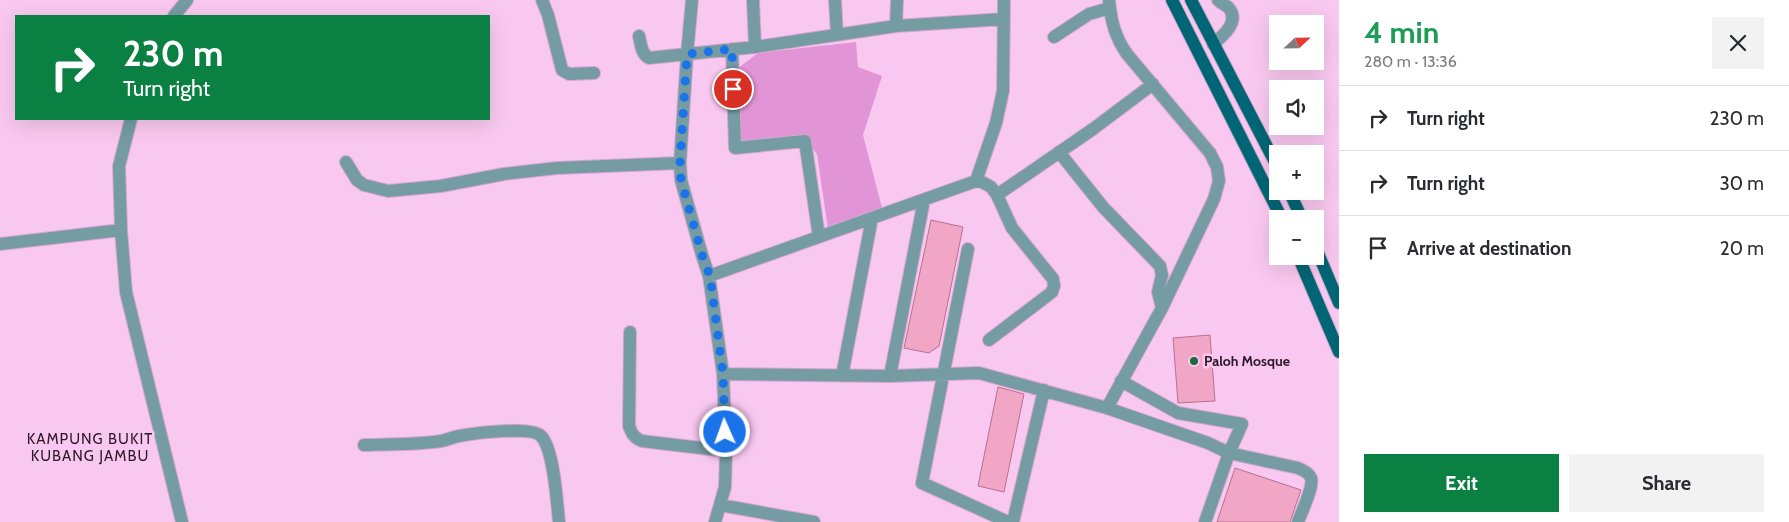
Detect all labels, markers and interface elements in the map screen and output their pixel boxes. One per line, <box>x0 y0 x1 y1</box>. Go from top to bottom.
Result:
text: 4 min <box>1364 14 1439 51</box>
north arrow <box>1269 15 1324 70</box>
map controls <box>1269 15 1324 265</box>
button: close <box>1712 17 1764 69</box>
text: 230 m <box>123 32 223 75</box>
icon: right <box>40 35 105 100</box>
text: 280 m · 13:36 <box>1364 52 1457 71</box>
pin <box>712 68 754 110</box>
text: Turn right <box>123 75 210 102</box>
icon: arrive <box>719 75 747 103</box>
button: sound <box>1269 80 1324 135</box>
icon: right <box>1364 104 1392 132</box>
text: Turn right <box>1407 107 1485 130</box>
text: 230 m <box>1710 107 1764 130</box>
button: + <box>1269 145 1324 200</box>
icon: right <box>1364 169 1392 197</box>
text: Turn right <box>1407 172 1485 195</box>
text: 30 m <box>1720 172 1764 195</box>
button: − <box>1269 210 1324 265</box>
icon: arrive <box>1364 234 1392 262</box>
text: Arrive at destination <box>1407 237 1571 260</box>
text: 20 m <box>1720 237 1764 260</box>
place label: Paloh Mosque <box>1204 352 1290 370</box>
marker: Paloh Mosque <box>1188 355 1200 367</box>
position arrow <box>698 405 750 457</box>
district label: KAMPUNG BUKIT KUBANG JAMBU <box>27 430 153 465</box>
button: Exit <box>1364 454 1559 512</box>
button: Share <box>1569 454 1764 512</box>

